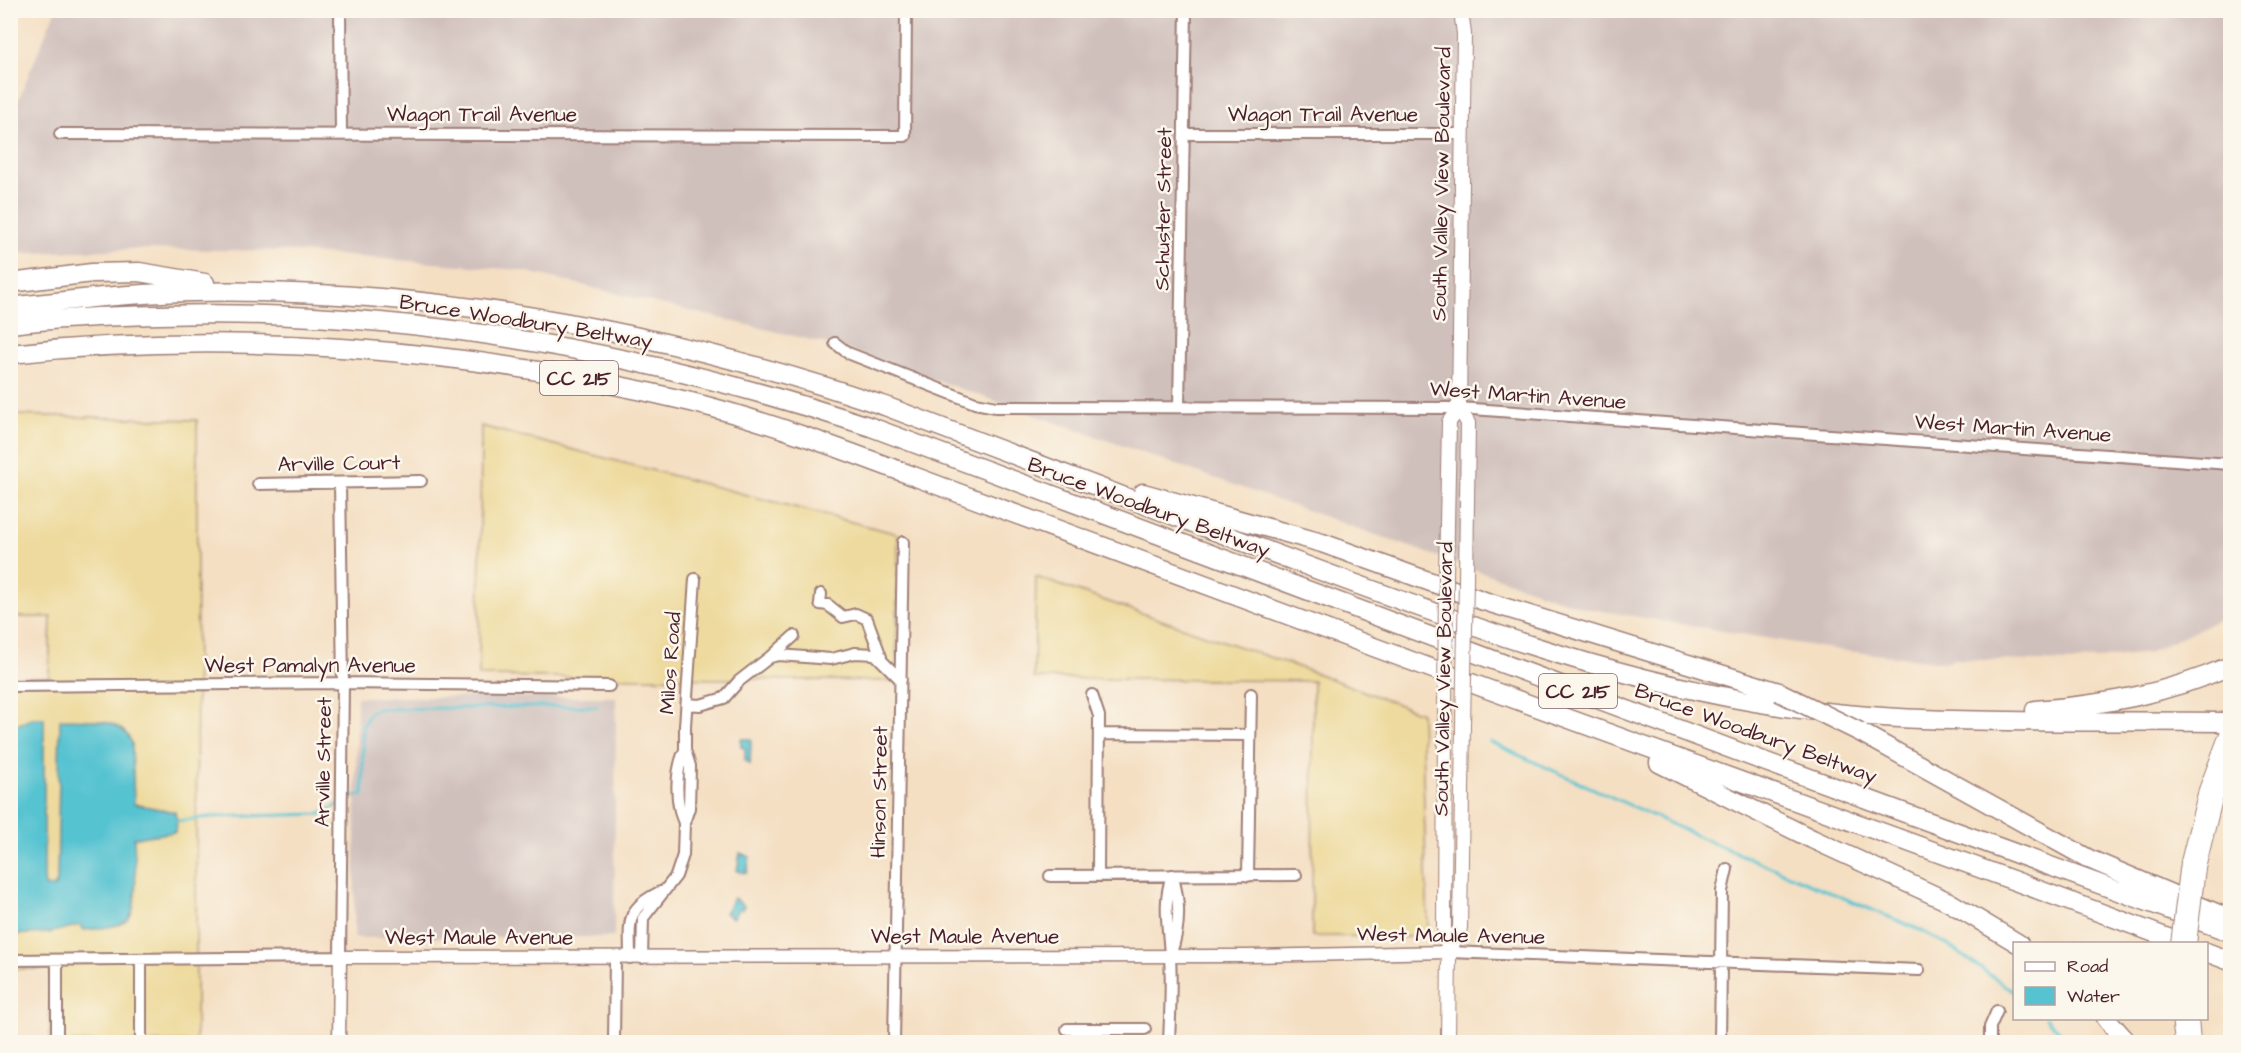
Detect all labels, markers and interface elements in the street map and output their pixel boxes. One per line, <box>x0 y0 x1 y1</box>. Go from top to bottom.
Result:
street label: South Valley View Boulevard <box>1425 46 1460 321</box>
street label: Wagon Trail Avenue <box>387 100 577 131</box>
street label: Wagon Trail Avenue <box>1228 100 1418 131</box>
street label: Schuster Street <box>1148 127 1179 291</box>
street label: Bruce Woodbury Beltway <box>397 287 655 358</box>
road number: CC 215 <box>540 361 618 395</box>
street label: West Martin Avenue <box>1429 374 1627 417</box>
street label: West Martin Avenue <box>1914 407 2112 450</box>
street label: Arville Court <box>277 448 401 479</box>
street label: Bruce Woodbury Beltway <box>1023 450 1274 567</box>
street label: South Valley View Boulevard <box>1427 541 1462 816</box>
street label: Milos Road <box>652 610 689 715</box>
street label: West Pamalyn Avenue <box>204 651 416 682</box>
road number: CC 215 <box>1539 674 1617 708</box>
street label: Bruce Woodbury Beltway <box>1630 676 1881 793</box>
street label: Arville Street <box>308 696 339 827</box>
street label: Hinson Street <box>864 725 895 858</box>
street label: West Maule Avenue <box>1356 919 1546 952</box>
street label: West Maule Avenue <box>871 922 1059 951</box>
street label: West Maule Avenue <box>385 923 573 952</box>
legend <box>2013 942 2208 1020</box>
text: Road <box>2067 954 2108 979</box>
text: Water <box>2067 984 2120 1009</box>

